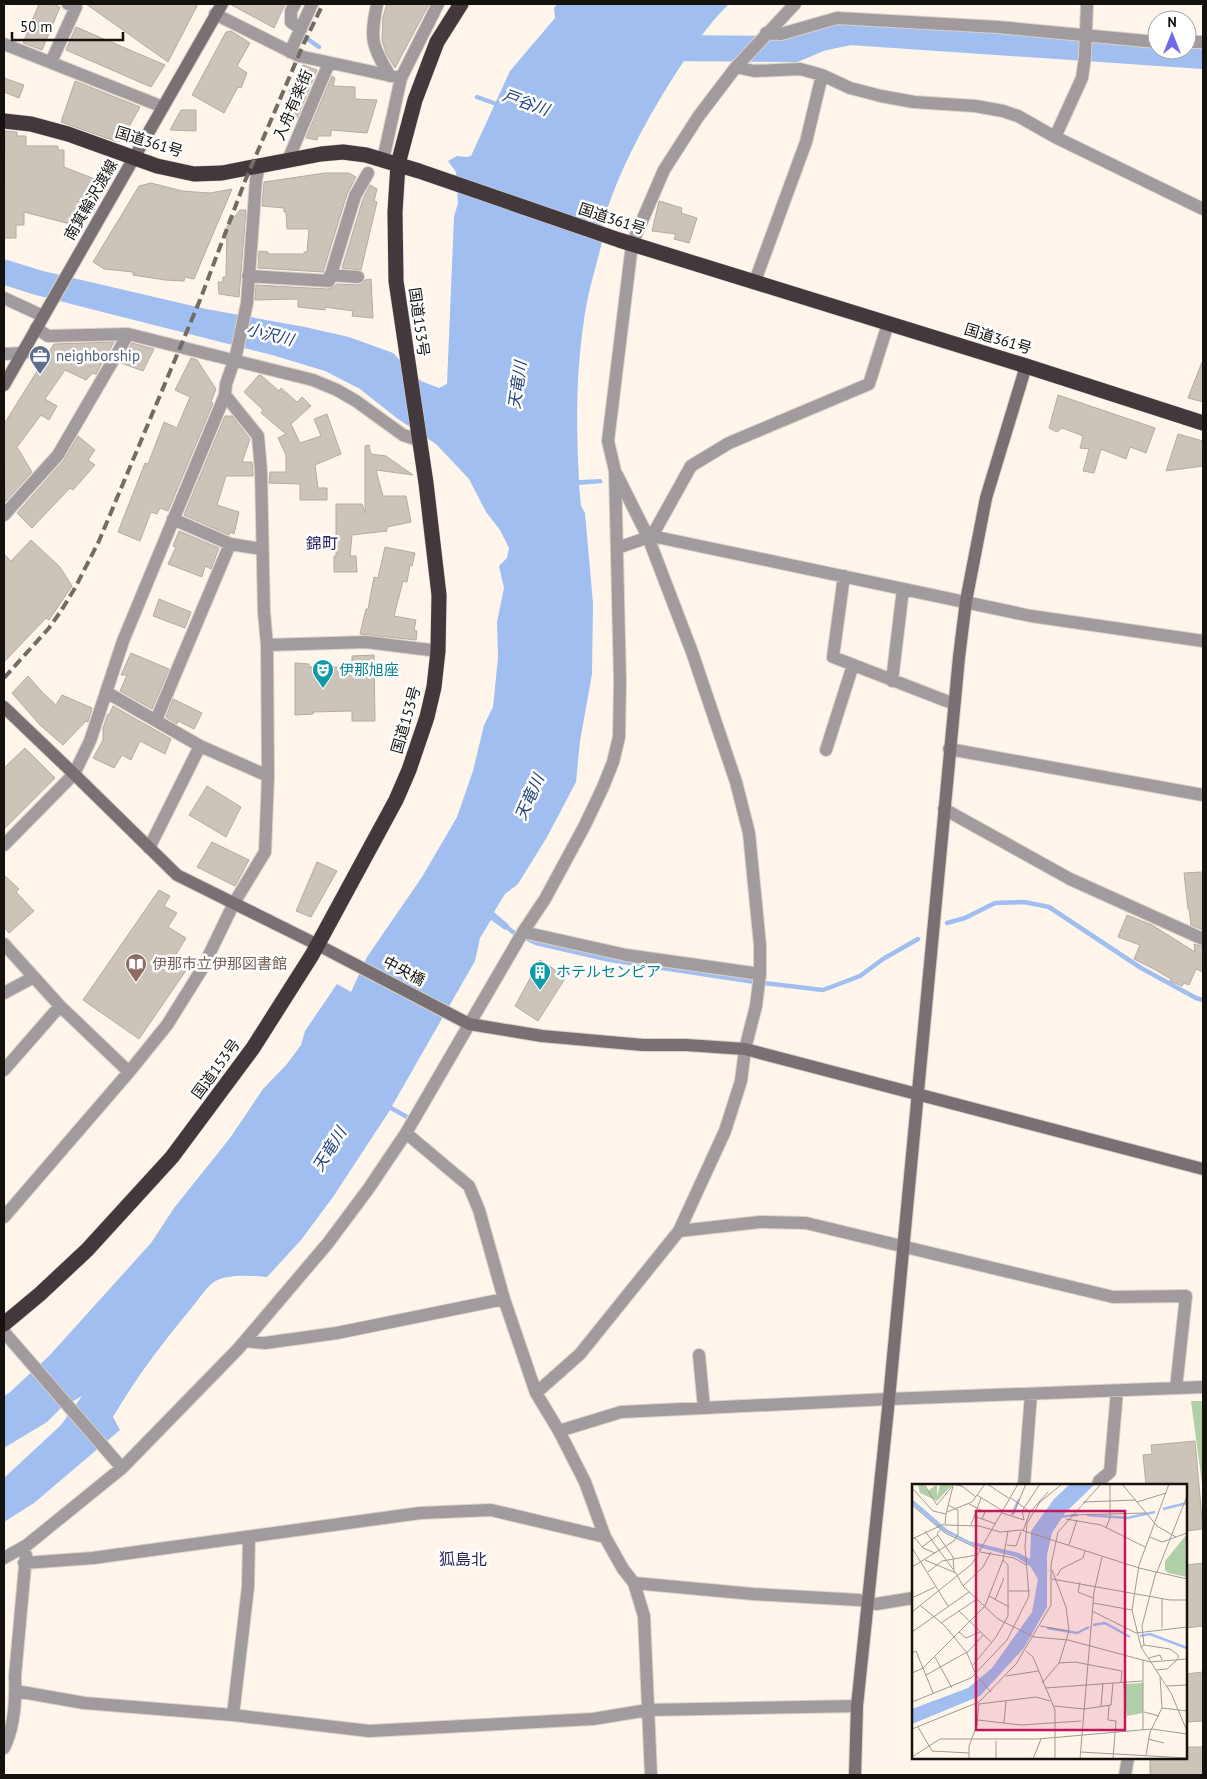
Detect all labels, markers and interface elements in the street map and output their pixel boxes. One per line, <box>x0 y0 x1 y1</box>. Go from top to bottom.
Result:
scale bar <box>12 10 124 42</box>
north arrow <box>1147 10 1197 60</box>
text: N <box>1167 13 1177 31</box>
text: 50 m <box>20 17 53 36</box>
street label: 入舟有楽街 <box>269 67 316 143</box>
water label: 戸谷川 <box>500 84 554 120</box>
street label: 国道361号 <box>113 122 185 161</box>
street label: 南箕輪沢渡線 <box>60 156 121 243</box>
street label: 国道361号 <box>576 199 648 238</box>
street label: 国道153号 <box>405 286 434 358</box>
water label: 小沢川 <box>244 318 298 350</box>
street label: 国道361号 <box>962 319 1034 358</box>
office icon: neighborship <box>28 344 52 375</box>
place label: neighborship <box>56 346 140 365</box>
water label: 天竜川 <box>504 358 531 410</box>
district label: 錦町 <box>306 533 338 553</box>
theatre icon: 伊那旭座 <box>311 658 335 689</box>
place label: 伊那旭座 <box>339 660 399 679</box>
street label: 国道153号 <box>387 684 424 756</box>
water label: 天竜川 <box>510 769 549 823</box>
library icon: 伊那市立伊那図書館 <box>124 952 148 983</box>
street label: 中央橋 <box>380 952 429 990</box>
place label: 伊那市立伊那図書館 <box>152 954 287 973</box>
building icon: ホテルセンピア <box>528 960 552 991</box>
place label: ホテルセンピア <box>556 962 661 981</box>
street label: 国道153号 <box>187 1035 244 1102</box>
water label: 天竜川 <box>308 1122 351 1175</box>
inset map <box>912 1484 1187 1759</box>
district label: 狐島北 <box>439 1549 487 1569</box>

